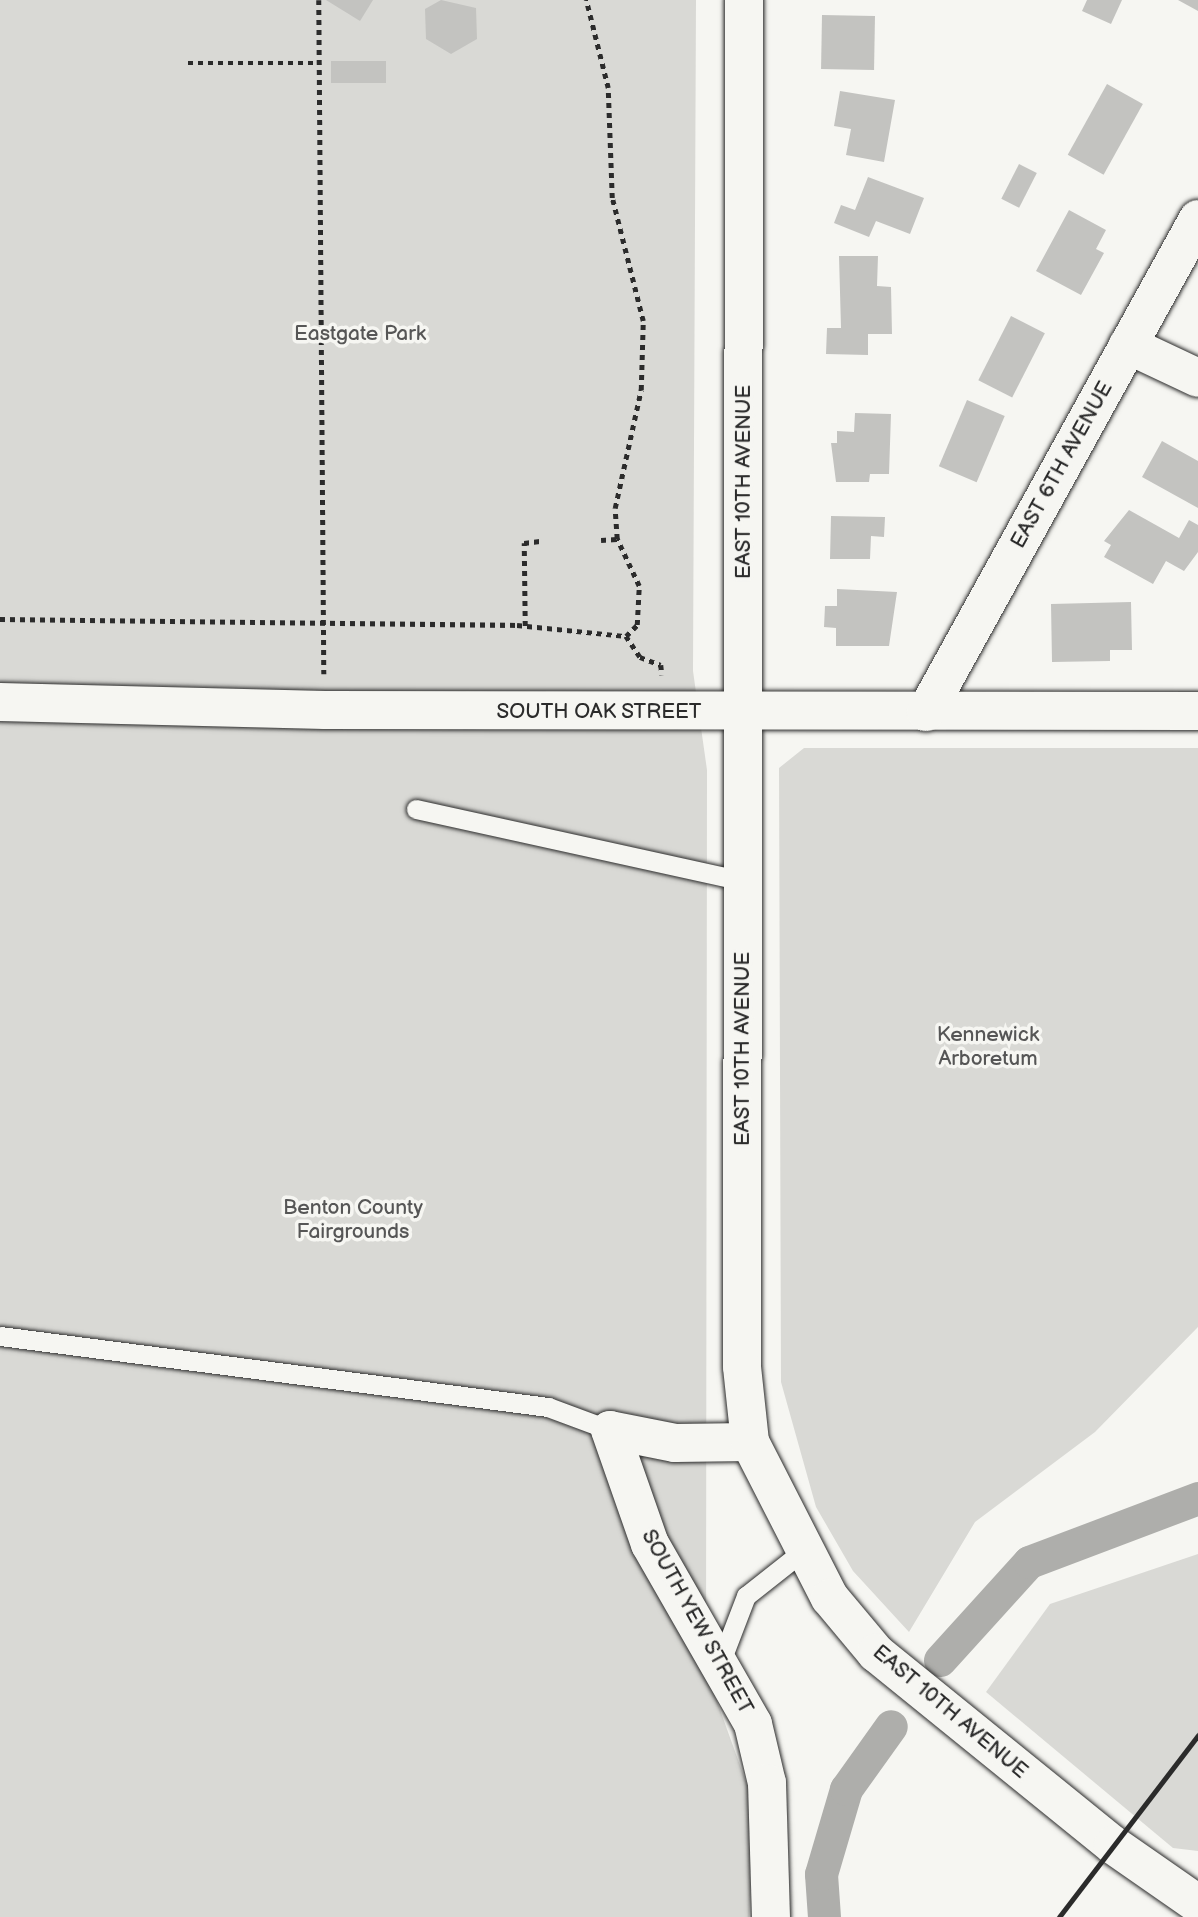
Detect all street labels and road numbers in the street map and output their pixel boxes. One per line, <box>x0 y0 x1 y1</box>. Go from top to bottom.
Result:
street label: EAST 6TH AVENUE <box>1006 377 1118 553</box>
street label: EAST 10TH AVENUE <box>731 385 757 579</box>
street label: SOUTH OAK STREET <box>496 699 702 725</box>
street label: EAST 10TH AVENUE <box>730 952 756 1146</box>
street label: SOUTH YEW STREET <box>635 1525 759 1719</box>
street label: EAST 10TH AVENUE <box>867 1640 1033 1784</box>

